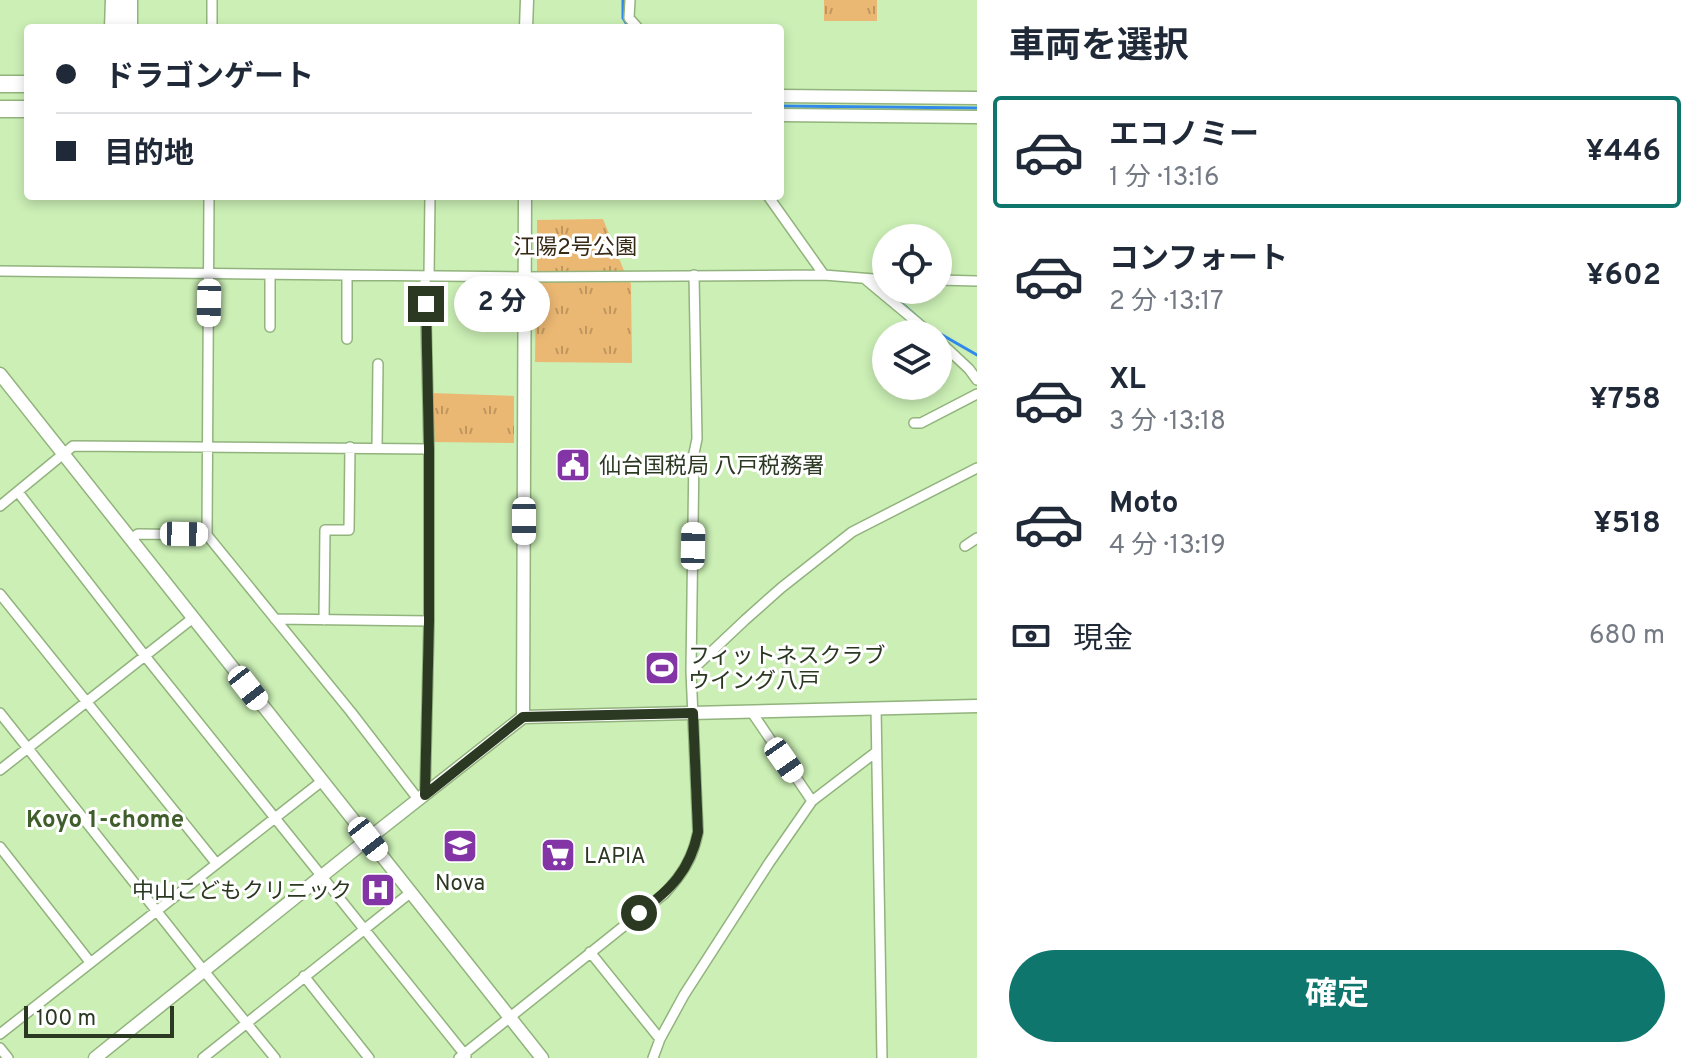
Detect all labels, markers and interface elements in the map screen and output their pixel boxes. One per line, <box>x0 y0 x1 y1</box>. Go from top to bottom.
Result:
text: 車両を選択 <box>1009 25 1189 71</box>
text: ドラゴンゲート <box>104 60 314 97</box>
icon: car <box>1013 116 1085 188</box>
text: エコノミー <box>1109 118 1259 155</box>
text: ¥446 <box>1586 134 1661 171</box>
text: 目的地 <box>104 137 194 174</box>
text: 1 分 · 13:16 <box>1109 162 1219 195</box>
map controls <box>872 224 952 400</box>
button: locate <box>872 224 952 304</box>
park label: 江陽2号公園 <box>513 235 637 262</box>
icon: car <box>1013 240 1085 312</box>
text: コンフォート <box>1109 242 1288 279</box>
text: ¥602 <box>1586 258 1661 295</box>
callout: 2 分 <box>454 276 550 332</box>
car <box>197 279 221 327</box>
route end <box>408 286 444 322</box>
text: 2 分 · 13:17 <box>1109 286 1224 319</box>
text: 2 分 <box>478 287 526 320</box>
button: layers <box>872 320 952 400</box>
text: XL <box>1109 362 1146 399</box>
icon: car <box>1013 364 1085 436</box>
text: ¥758 <box>1589 382 1661 419</box>
text: 3 分 · 13:18 <box>1109 406 1226 439</box>
public building icon: 仙台国税局 八戸税務署 <box>554 446 592 484</box>
place label: 仙台国税局 八戸税務署 <box>599 454 824 481</box>
text: Moto <box>1109 486 1179 523</box>
icon: car <box>1013 488 1085 560</box>
car <box>512 497 536 545</box>
text: ¥518 <box>1594 506 1661 543</box>
car <box>160 522 208 546</box>
car <box>681 522 705 570</box>
text: 4 分 · 13:19 <box>1109 530 1226 563</box>
icon: cash <box>1009 614 1053 658</box>
text: 680 m <box>1589 620 1665 653</box>
text: 現金 <box>1073 622 1133 659</box>
place label: フィットネスクラブ ウイング八戸 <box>688 644 886 696</box>
sports icon: フィットネスクラブ ウイング八戸 <box>643 649 681 687</box>
car <box>224 662 272 714</box>
car <box>760 733 808 787</box>
district label: Koyo 1-chome <box>26 806 184 836</box>
car <box>344 813 392 865</box>
school or university icon: Nova <box>441 827 479 865</box>
supermarket icon: LAPIA <box>539 836 577 874</box>
place label: LAPIA <box>584 844 646 871</box>
hospital icon: 中山こどもクリニック <box>359 871 397 909</box>
place label: Nova <box>435 871 485 898</box>
place label: 中山こどもクリニック <box>132 879 352 906</box>
route start <box>621 895 657 931</box>
button: 確定 <box>1009 950 1665 1042</box>
scale bar <box>24 1002 174 1038</box>
text: 100 m <box>36 1006 96 1033</box>

